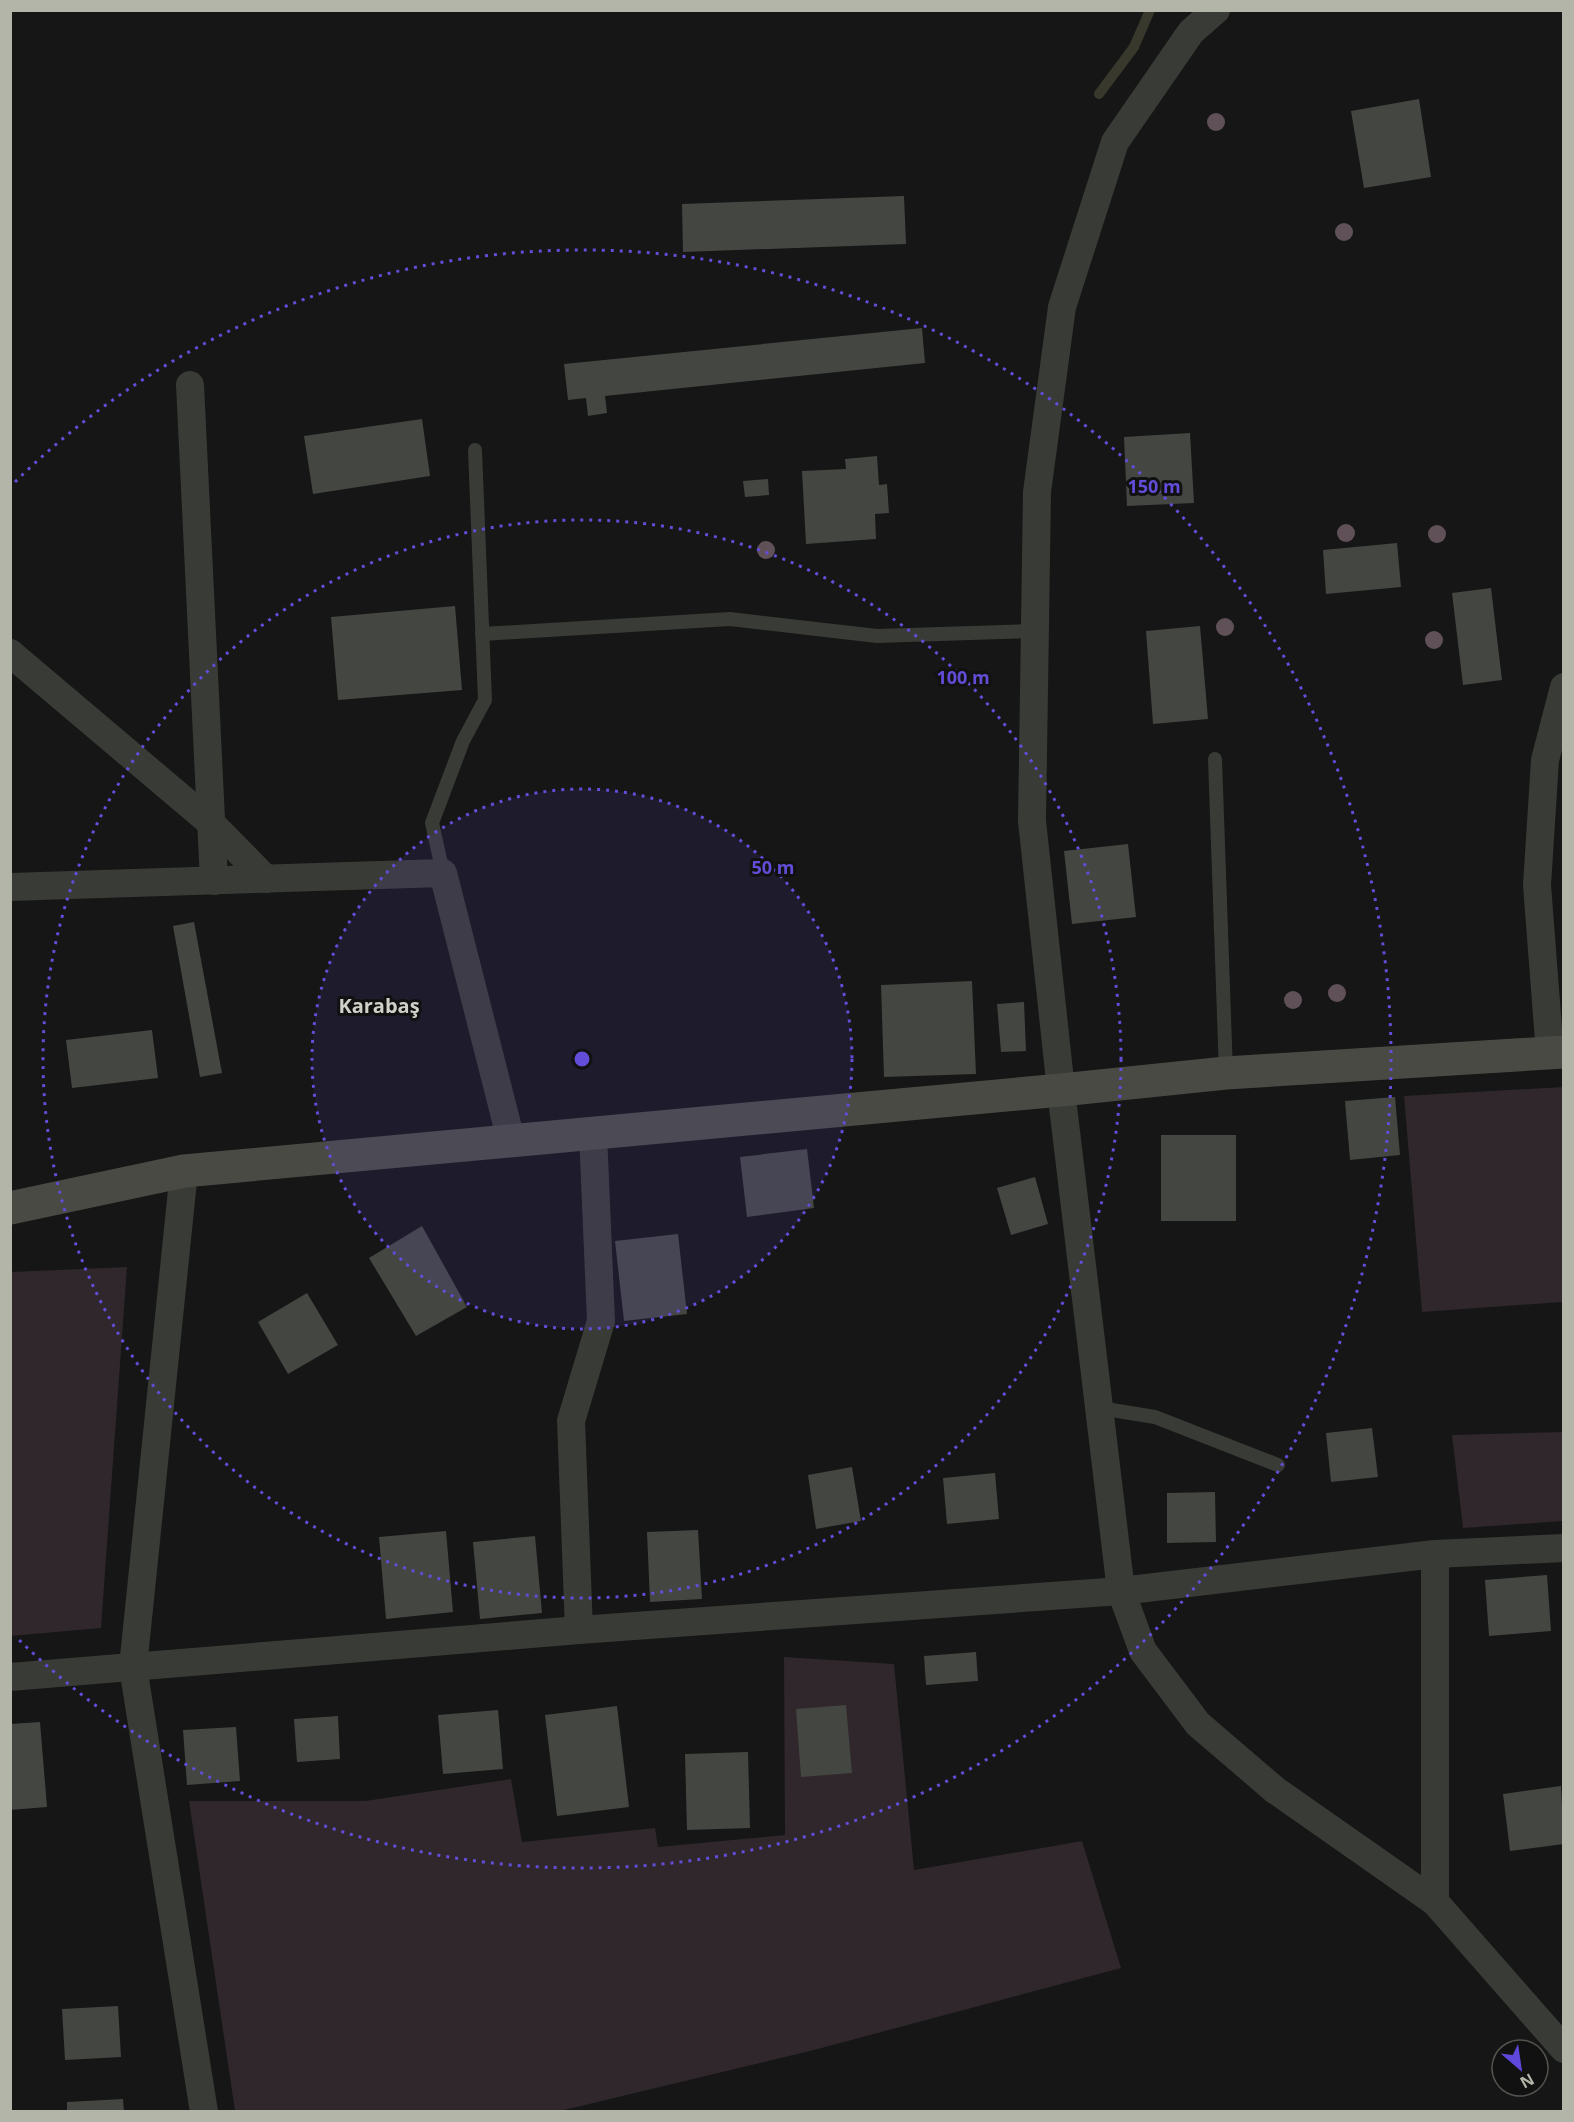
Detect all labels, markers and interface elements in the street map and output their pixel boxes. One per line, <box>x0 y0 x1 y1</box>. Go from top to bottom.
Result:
text: 150 m <box>1127 474 1181 498</box>
text: 100 m <box>936 665 990 689</box>
text: 50 m <box>752 855 794 879</box>
district label: Karabaş <box>338 992 420 1019</box>
centre of rings <box>572 1049 592 1069</box>
north arrow <box>1490 2038 1550 2098</box>
text: N <box>1516 2068 1538 2094</box>

